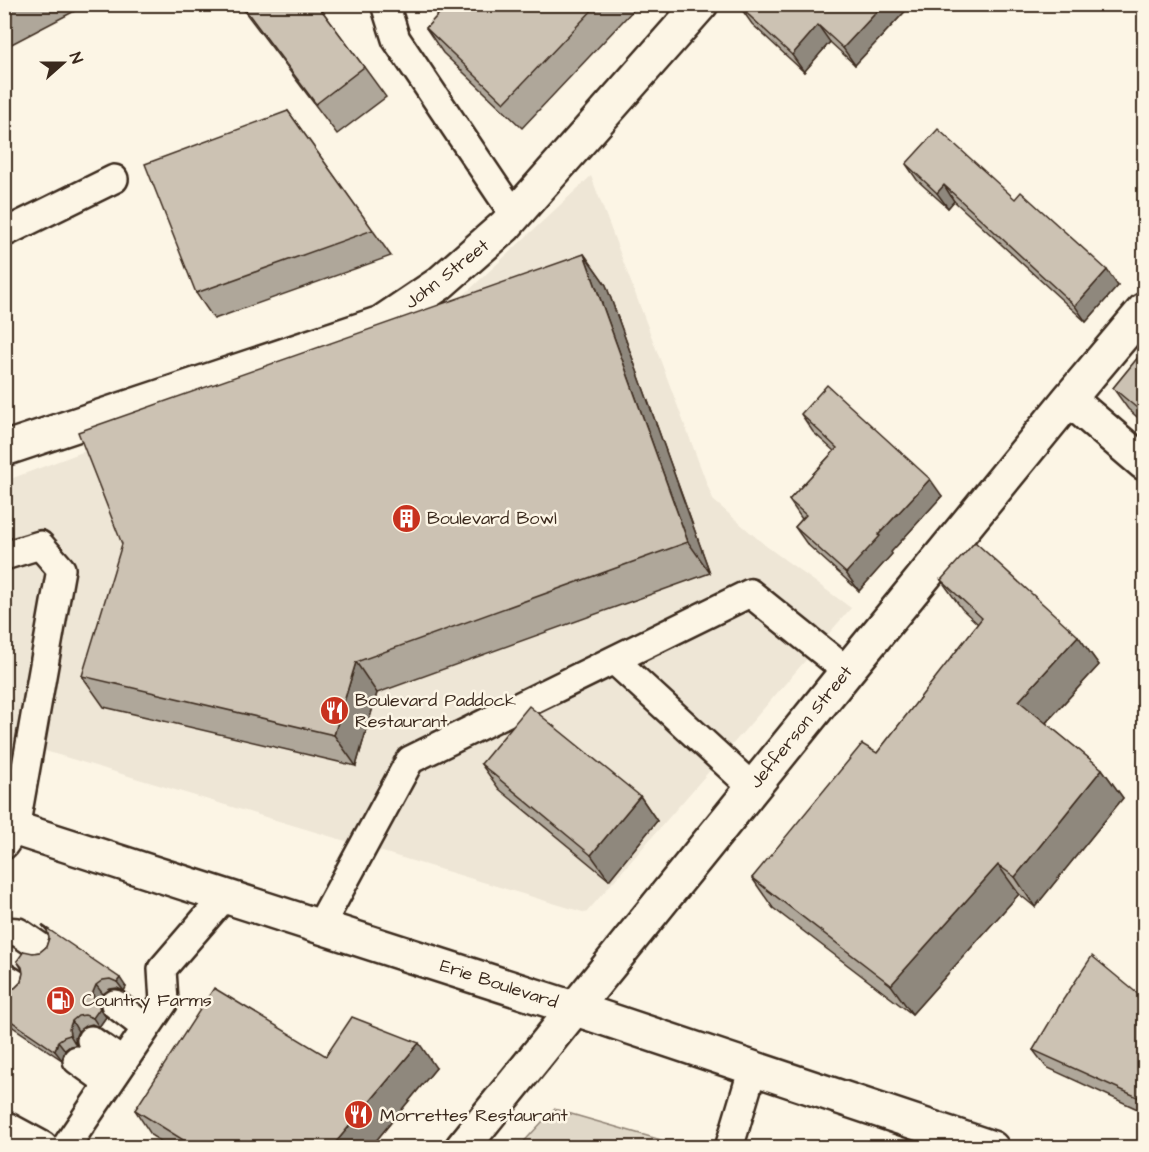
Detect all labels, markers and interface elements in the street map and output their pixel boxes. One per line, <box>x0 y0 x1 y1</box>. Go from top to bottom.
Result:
north arrow <box>33 33 93 93</box>
text: N <box>64 49 88 67</box>
street label: John Street <box>400 233 495 315</box>
building icon: Boulevard Bowl <box>390 502 422 534</box>
place label: Boulevard Bowl <box>427 506 557 531</box>
street label: Jefferson Street <box>744 660 859 794</box>
place label: Boulevard Paddock Restaurant <box>355 688 516 734</box>
restaurant icon: Boulevard Paddock Restaurant <box>318 694 350 726</box>
street label: Erie Boulevard <box>437 953 561 1015</box>
fuel station icon: Country Farms <box>45 984 77 1016</box>
place label: Country Farms <box>82 988 212 1014</box>
restaurant icon: Morrettes Restaurant <box>343 1099 375 1131</box>
place label: Morrettes Restaurant <box>380 1103 568 1128</box>

